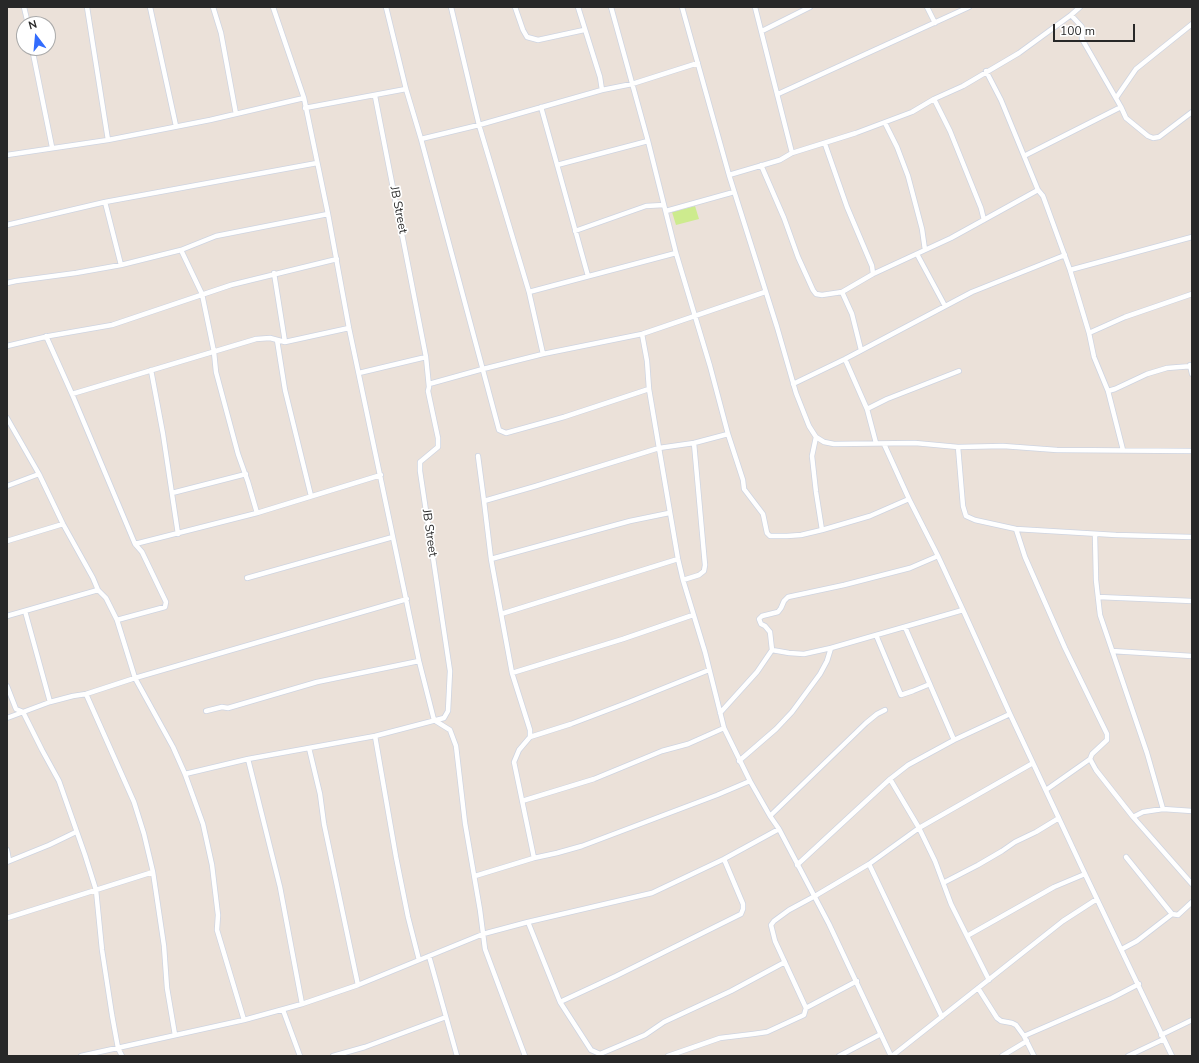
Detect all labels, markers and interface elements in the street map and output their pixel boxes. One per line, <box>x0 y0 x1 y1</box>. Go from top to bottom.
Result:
north arrow <box>16 16 56 56</box>
scale bar <box>1055 16 1137 42</box>
text: N <box>27 17 39 33</box>
text: 100 m <box>1060 23 1095 39</box>
street label: JB Street <box>386 185 410 235</box>
street label: JB Street <box>419 508 439 558</box>

